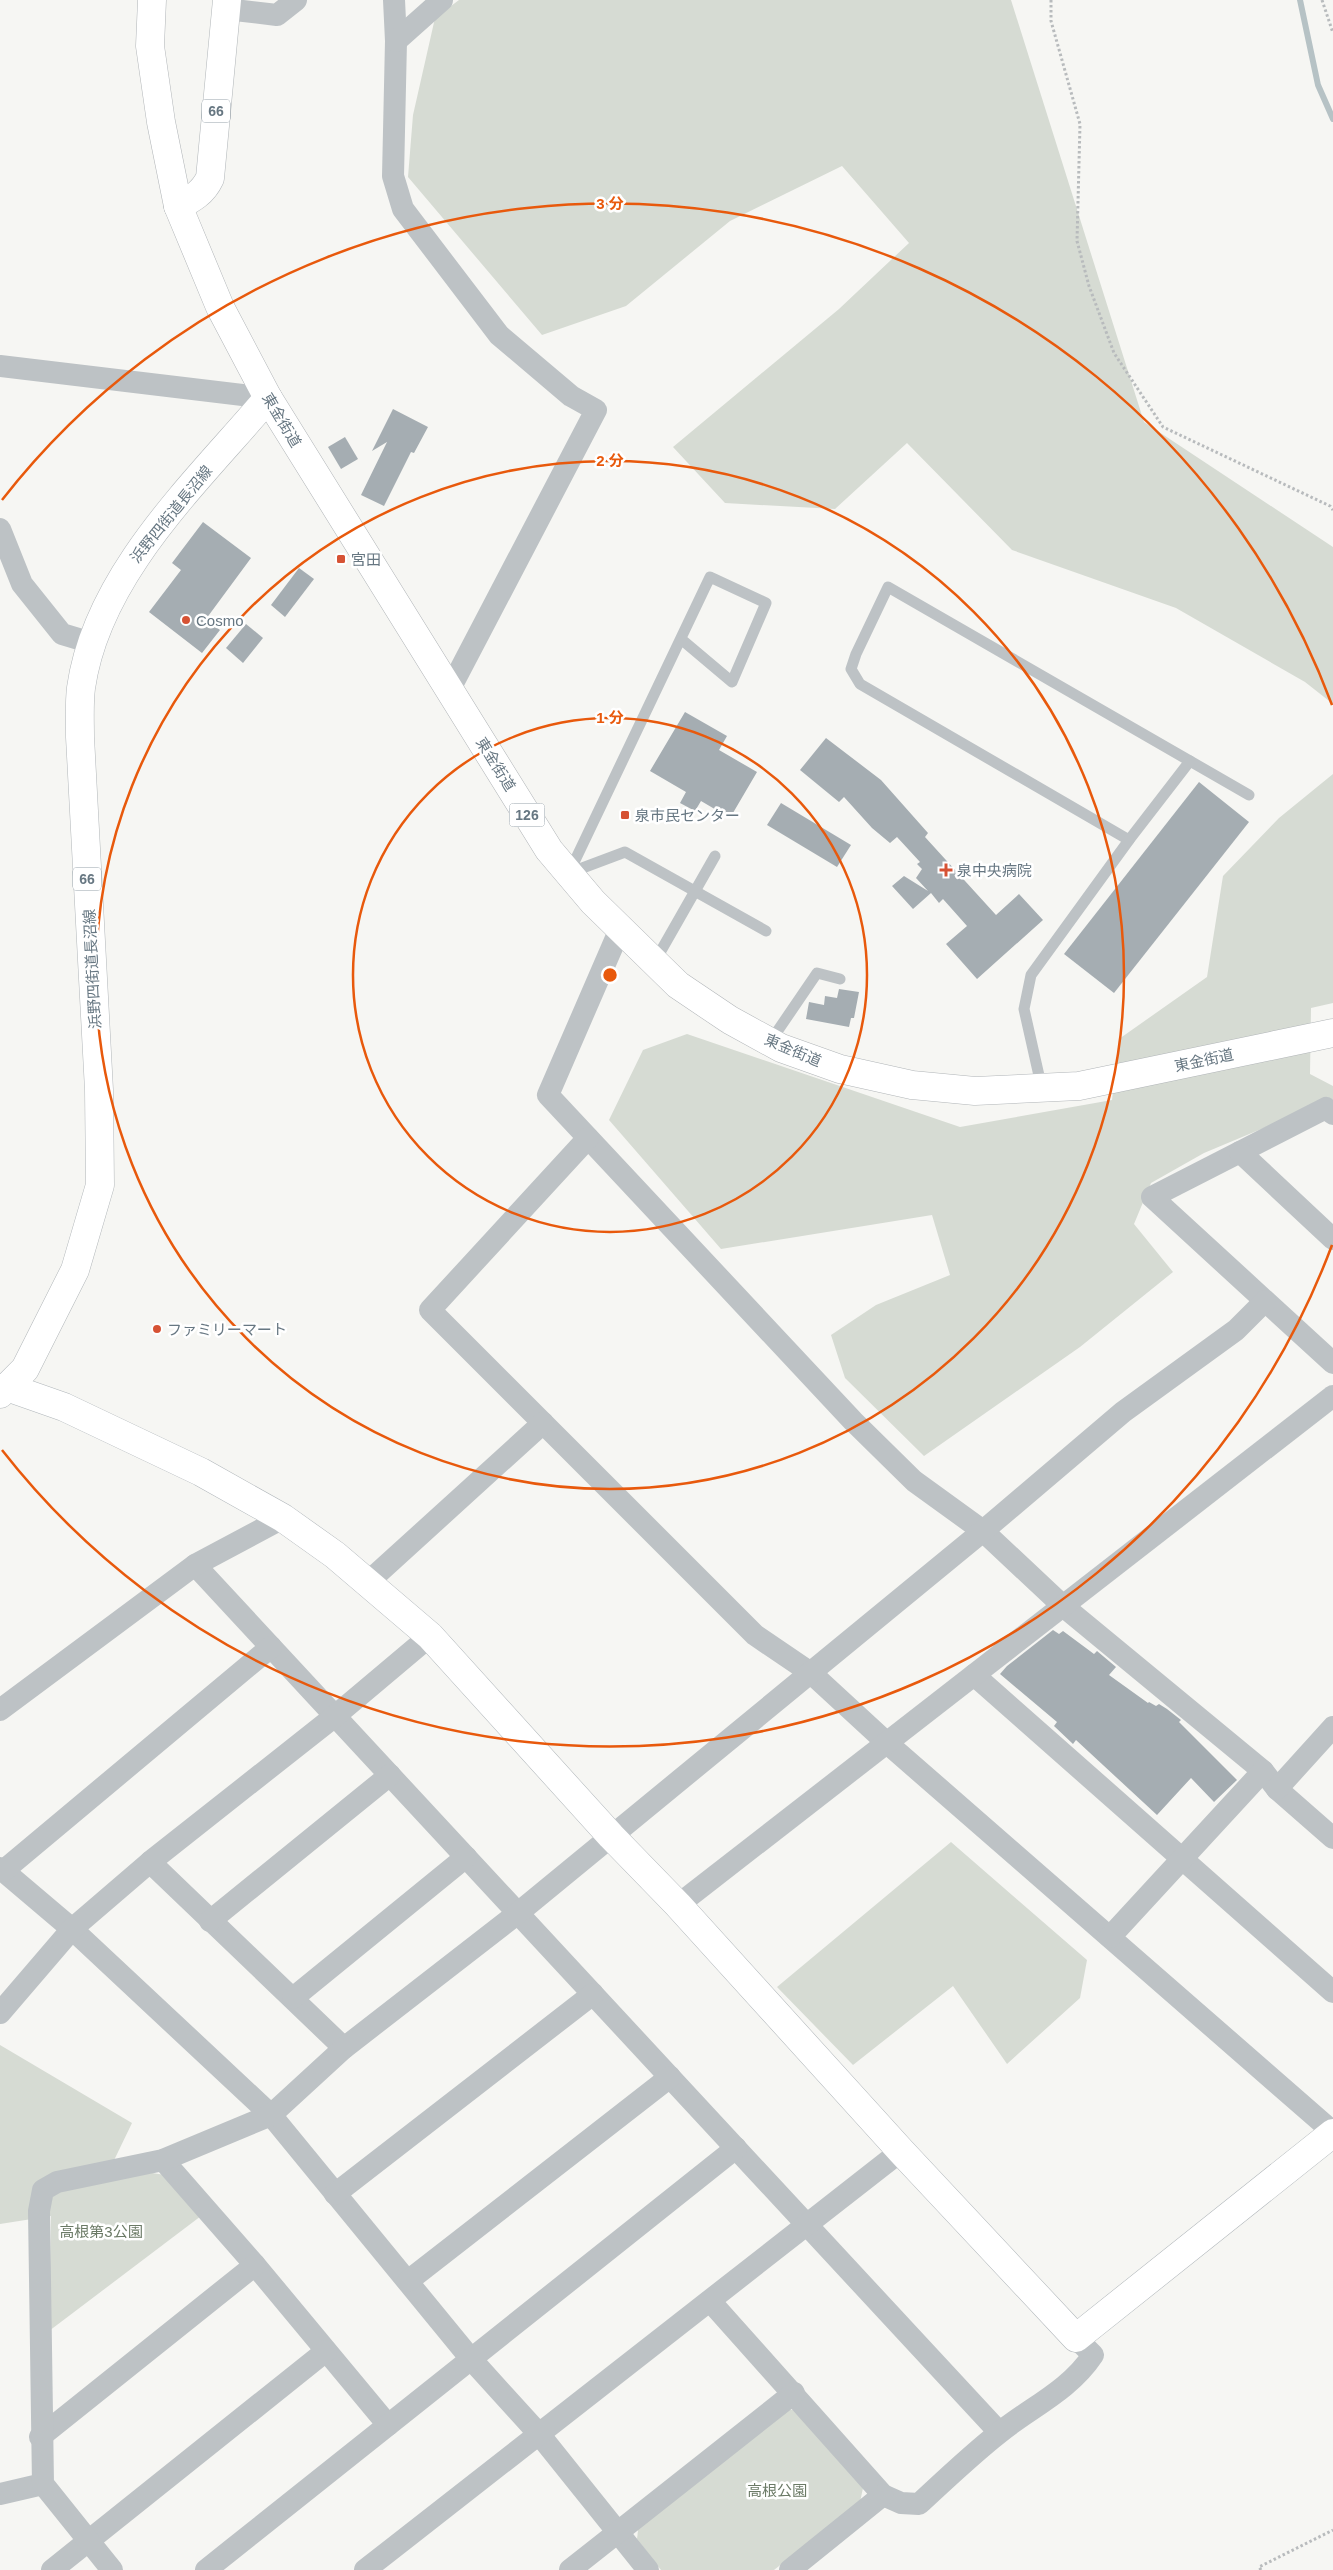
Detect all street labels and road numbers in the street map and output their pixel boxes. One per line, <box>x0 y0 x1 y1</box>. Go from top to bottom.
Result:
road number: 66 <box>202 100 230 122</box>
street label: 東金街道 <box>259 390 305 450</box>
street label: 浜野四街道長沼線 <box>127 462 215 566</box>
street label: 東金街道 <box>473 734 519 794</box>
road number: 126 <box>510 804 544 826</box>
road number: 66 <box>73 868 101 891</box>
street label: 浜野四街道長沼線 <box>80 909 104 1029</box>
street label: 東金街道 <box>762 1030 824 1070</box>
street label: 東金街道 <box>1173 1045 1235 1075</box>

